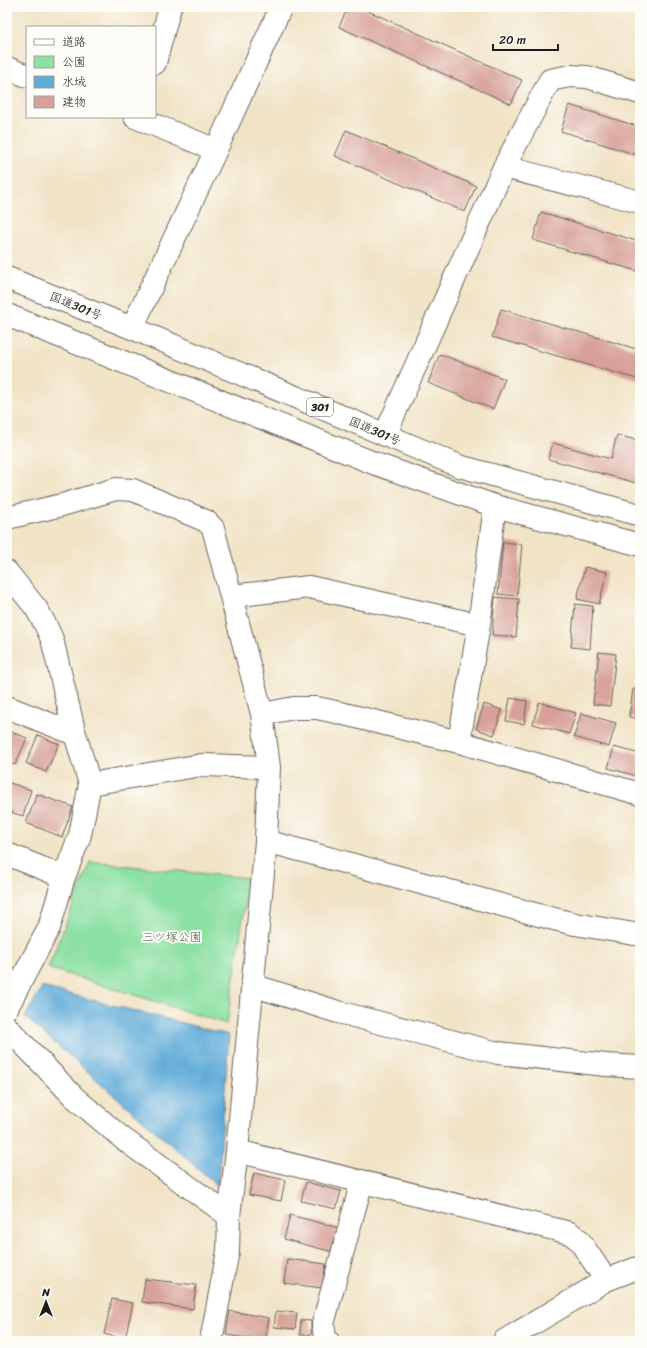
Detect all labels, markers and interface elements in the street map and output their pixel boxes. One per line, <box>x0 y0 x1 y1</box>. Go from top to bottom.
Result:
legend <box>26 26 156 118</box>
scale bar <box>493 26 558 52</box>
text: 20 m <box>499 29 526 51</box>
text: 道路 <box>62 31 86 53</box>
text: 公園 <box>62 51 86 73</box>
text: 水域 <box>62 71 86 93</box>
text: 建物 <box>62 91 86 113</box>
street label: 国道301号 <box>46 285 106 327</box>
road number: 301 <box>307 398 333 416</box>
street label: 国道301号 <box>345 410 405 452</box>
park label: 三ツ塚公園 <box>142 926 202 948</box>
north arrow <box>26 1282 66 1322</box>
text: N <box>41 1283 50 1302</box>

